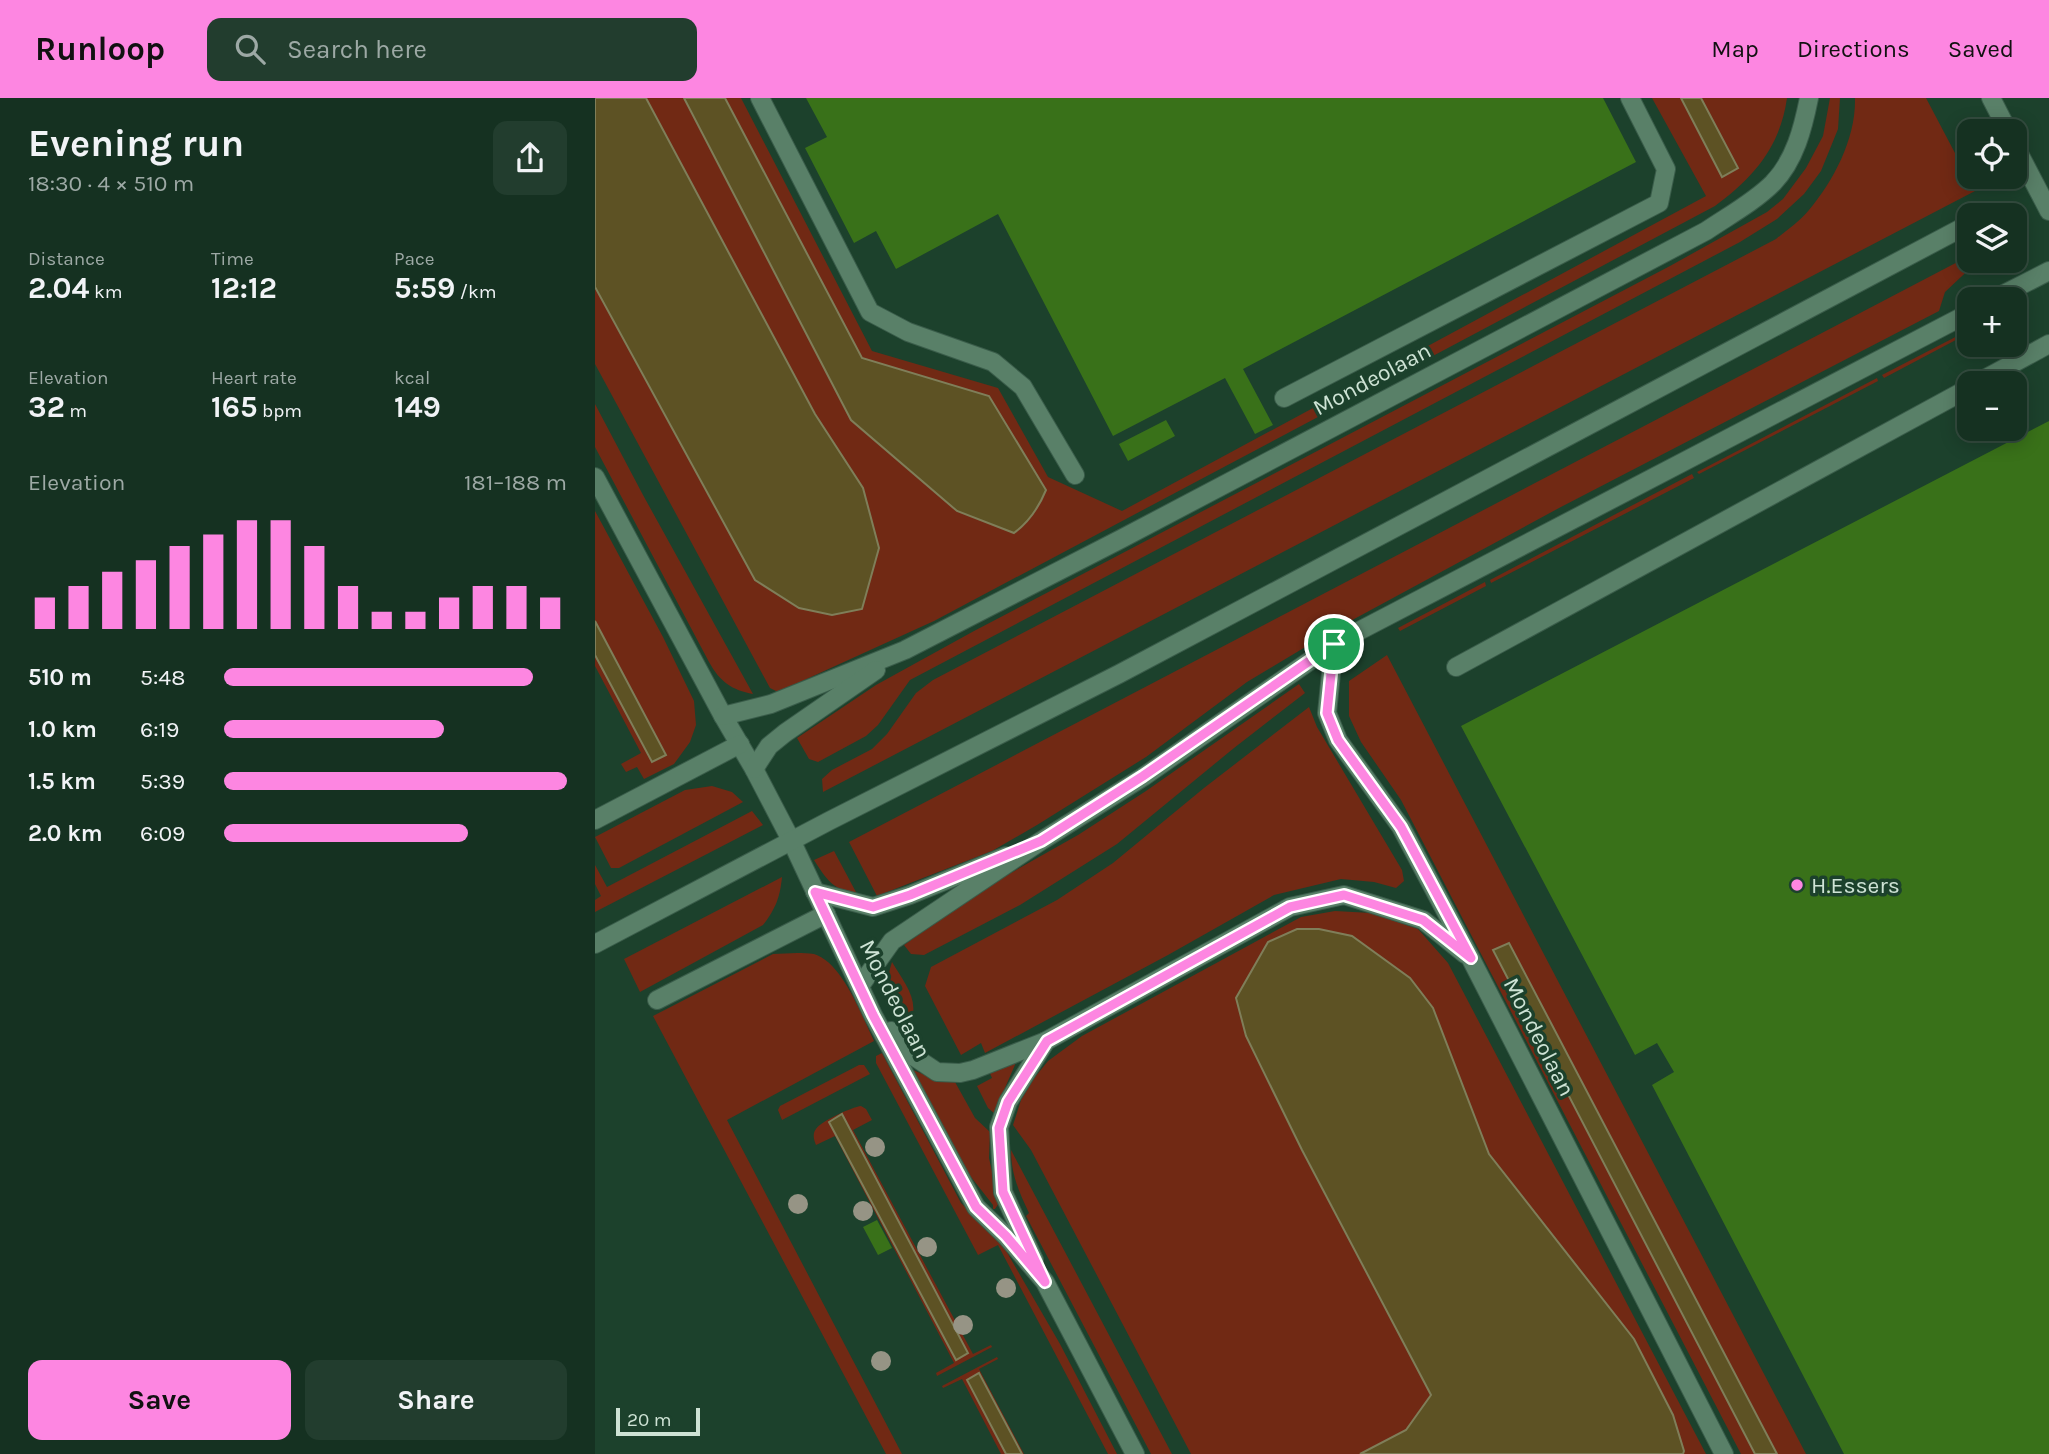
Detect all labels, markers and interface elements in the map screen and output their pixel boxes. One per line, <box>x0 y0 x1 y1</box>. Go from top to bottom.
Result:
search box <box>207 18 697 81</box>
text: Runloop <box>35 30 165 68</box>
icon: search <box>231 30 269 68</box>
text: Search here <box>287 34 427 65</box>
text: Map <box>1711 35 1759 63</box>
text: Directions <box>1797 35 1910 63</box>
text: Saved <box>1948 35 2014 63</box>
map controls <box>1957 119 2027 441</box>
button: locate <box>1957 119 2027 189</box>
text: Evening run <box>28 121 244 166</box>
button: share <box>493 121 567 195</box>
text: 18:30 · 4 × 510 m <box>28 170 194 197</box>
button: layers <box>1957 203 2027 273</box>
text: Distance <box>28 248 105 270</box>
text: Time <box>211 248 254 270</box>
text: Pace <box>394 248 435 270</box>
text: 2.04 <box>28 270 89 306</box>
text: 12:12 <box>211 270 277 306</box>
text: 5:59 <box>394 270 455 306</box>
text: km <box>89 281 122 303</box>
text: /km <box>455 281 497 303</box>
button: + <box>1957 287 2027 357</box>
street label: Mondeolaan <box>1308 337 1436 421</box>
text: Elevation <box>28 367 108 389</box>
text: Heart rate <box>211 367 297 389</box>
text: kcal <box>394 367 430 389</box>
button: − <box>1957 371 2027 441</box>
text: 32 <box>28 389 65 425</box>
text: 165 <box>211 389 257 425</box>
text: 149 <box>394 389 441 425</box>
text: m <box>65 400 87 422</box>
text: bpm <box>257 400 302 422</box>
text: Elevation <box>28 469 125 496</box>
text: 181–188 m <box>464 469 567 496</box>
pin <box>1304 614 1364 674</box>
icon: arrive <box>1315 625 1353 663</box>
text: 510 m <box>28 664 92 691</box>
text: 5:48 <box>140 664 185 691</box>
text: 1.0 km <box>28 716 97 743</box>
text: 6:19 <box>140 716 179 743</box>
text: 1.5 km <box>28 768 96 795</box>
text: 5:39 <box>140 768 185 795</box>
text: 2.0 km <box>28 820 103 847</box>
text: 6:09 <box>140 820 185 847</box>
place label: H.Essers <box>1811 872 1900 899</box>
marker: H.Essers <box>1789 877 1805 893</box>
street label: Mondeolaan <box>854 935 936 1063</box>
street label: Mondeolaan <box>1498 973 1580 1101</box>
button: Save <box>28 1360 291 1440</box>
button: Share <box>305 1360 567 1440</box>
scale bar <box>616 1405 700 1437</box>
text: 20 m <box>627 1409 672 1431</box>

